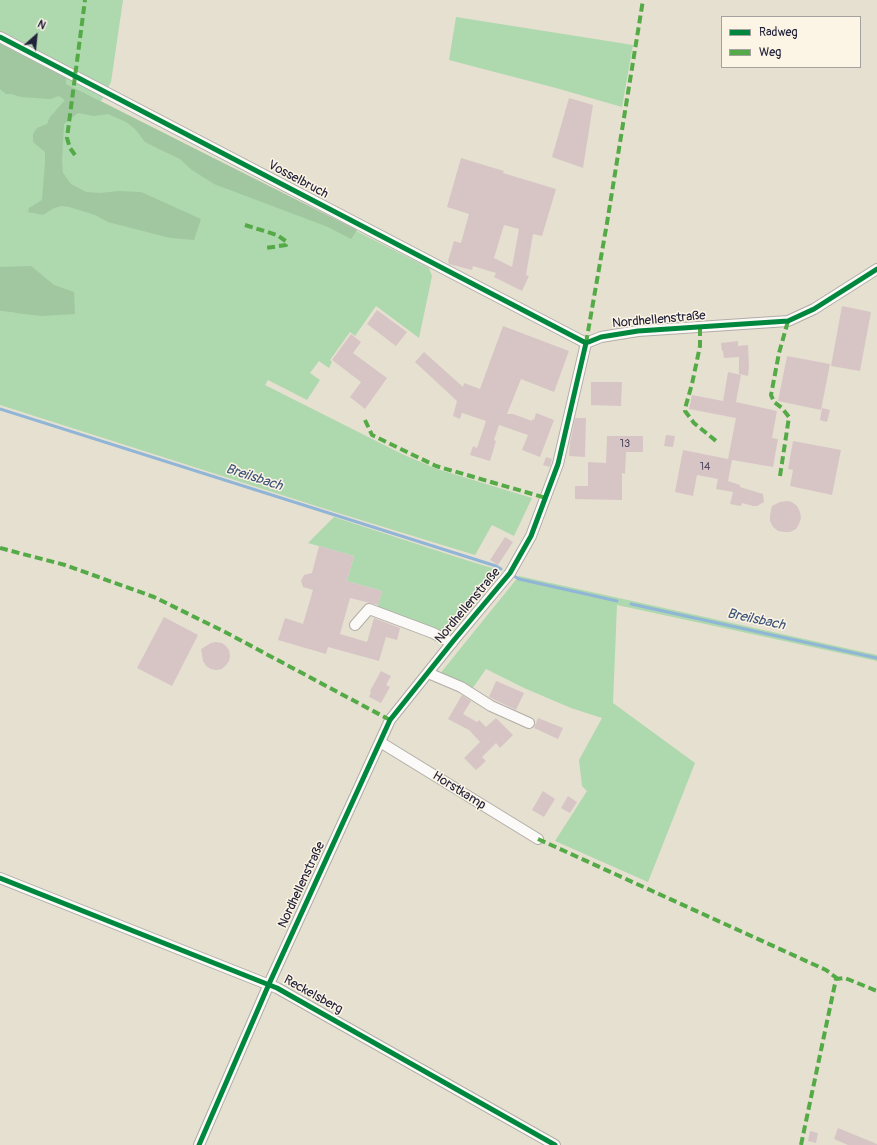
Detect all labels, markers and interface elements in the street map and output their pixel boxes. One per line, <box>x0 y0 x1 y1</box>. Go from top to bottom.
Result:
north arrow <box>16 16 56 56</box>
legend <box>721 16 861 68</box>
text: N <box>35 17 48 32</box>
text: Radweg <box>759 25 797 40</box>
text: Weg <box>759 45 781 60</box>
street label: Vosselbruch <box>265 158 331 202</box>
street label: Nordhellenstraße <box>612 308 706 332</box>
house number: 13 <box>620 437 630 451</box>
house number: 14 <box>700 460 710 474</box>
water label: Breilsbach <box>223 461 285 495</box>
street label: Nordhellenstraße <box>432 565 504 647</box>
water label: Breilsbach <box>726 606 786 634</box>
street label: Horstkamp <box>429 768 489 814</box>
street label: Nordhellenstraße <box>275 839 329 931</box>
street label: Reckelsberg <box>281 972 345 1018</box>

